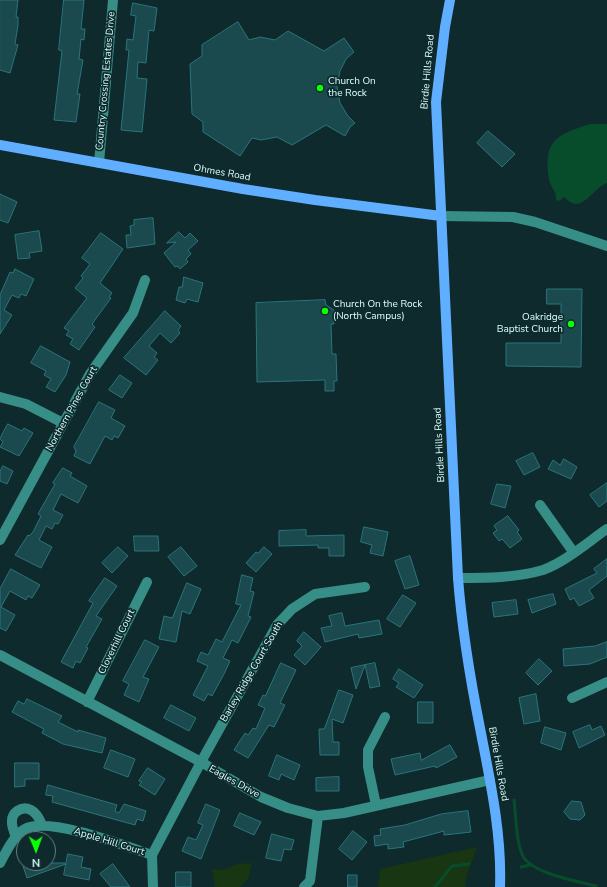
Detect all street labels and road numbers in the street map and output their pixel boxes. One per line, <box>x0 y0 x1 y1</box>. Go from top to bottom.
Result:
street label: Country Crossing Estates Drive <box>94 11 118 151</box>
street label: Birdie Hills Road <box>419 34 437 110</box>
street label: Ohmes Road <box>192 162 252 184</box>
street label: Northern Pines Court <box>44 365 100 453</box>
street label: Birdie Hills Road <box>432 407 448 483</box>
street label: Cloverhill Court <box>96 608 138 676</box>
street label: Barley Ridge Court South <box>218 620 286 724</box>
street label: Birdie Hills Road <box>486 726 510 802</box>
street label: Eagles Drive <box>206 763 262 801</box>
street label: Apple Hill Court <box>72 826 146 858</box>

